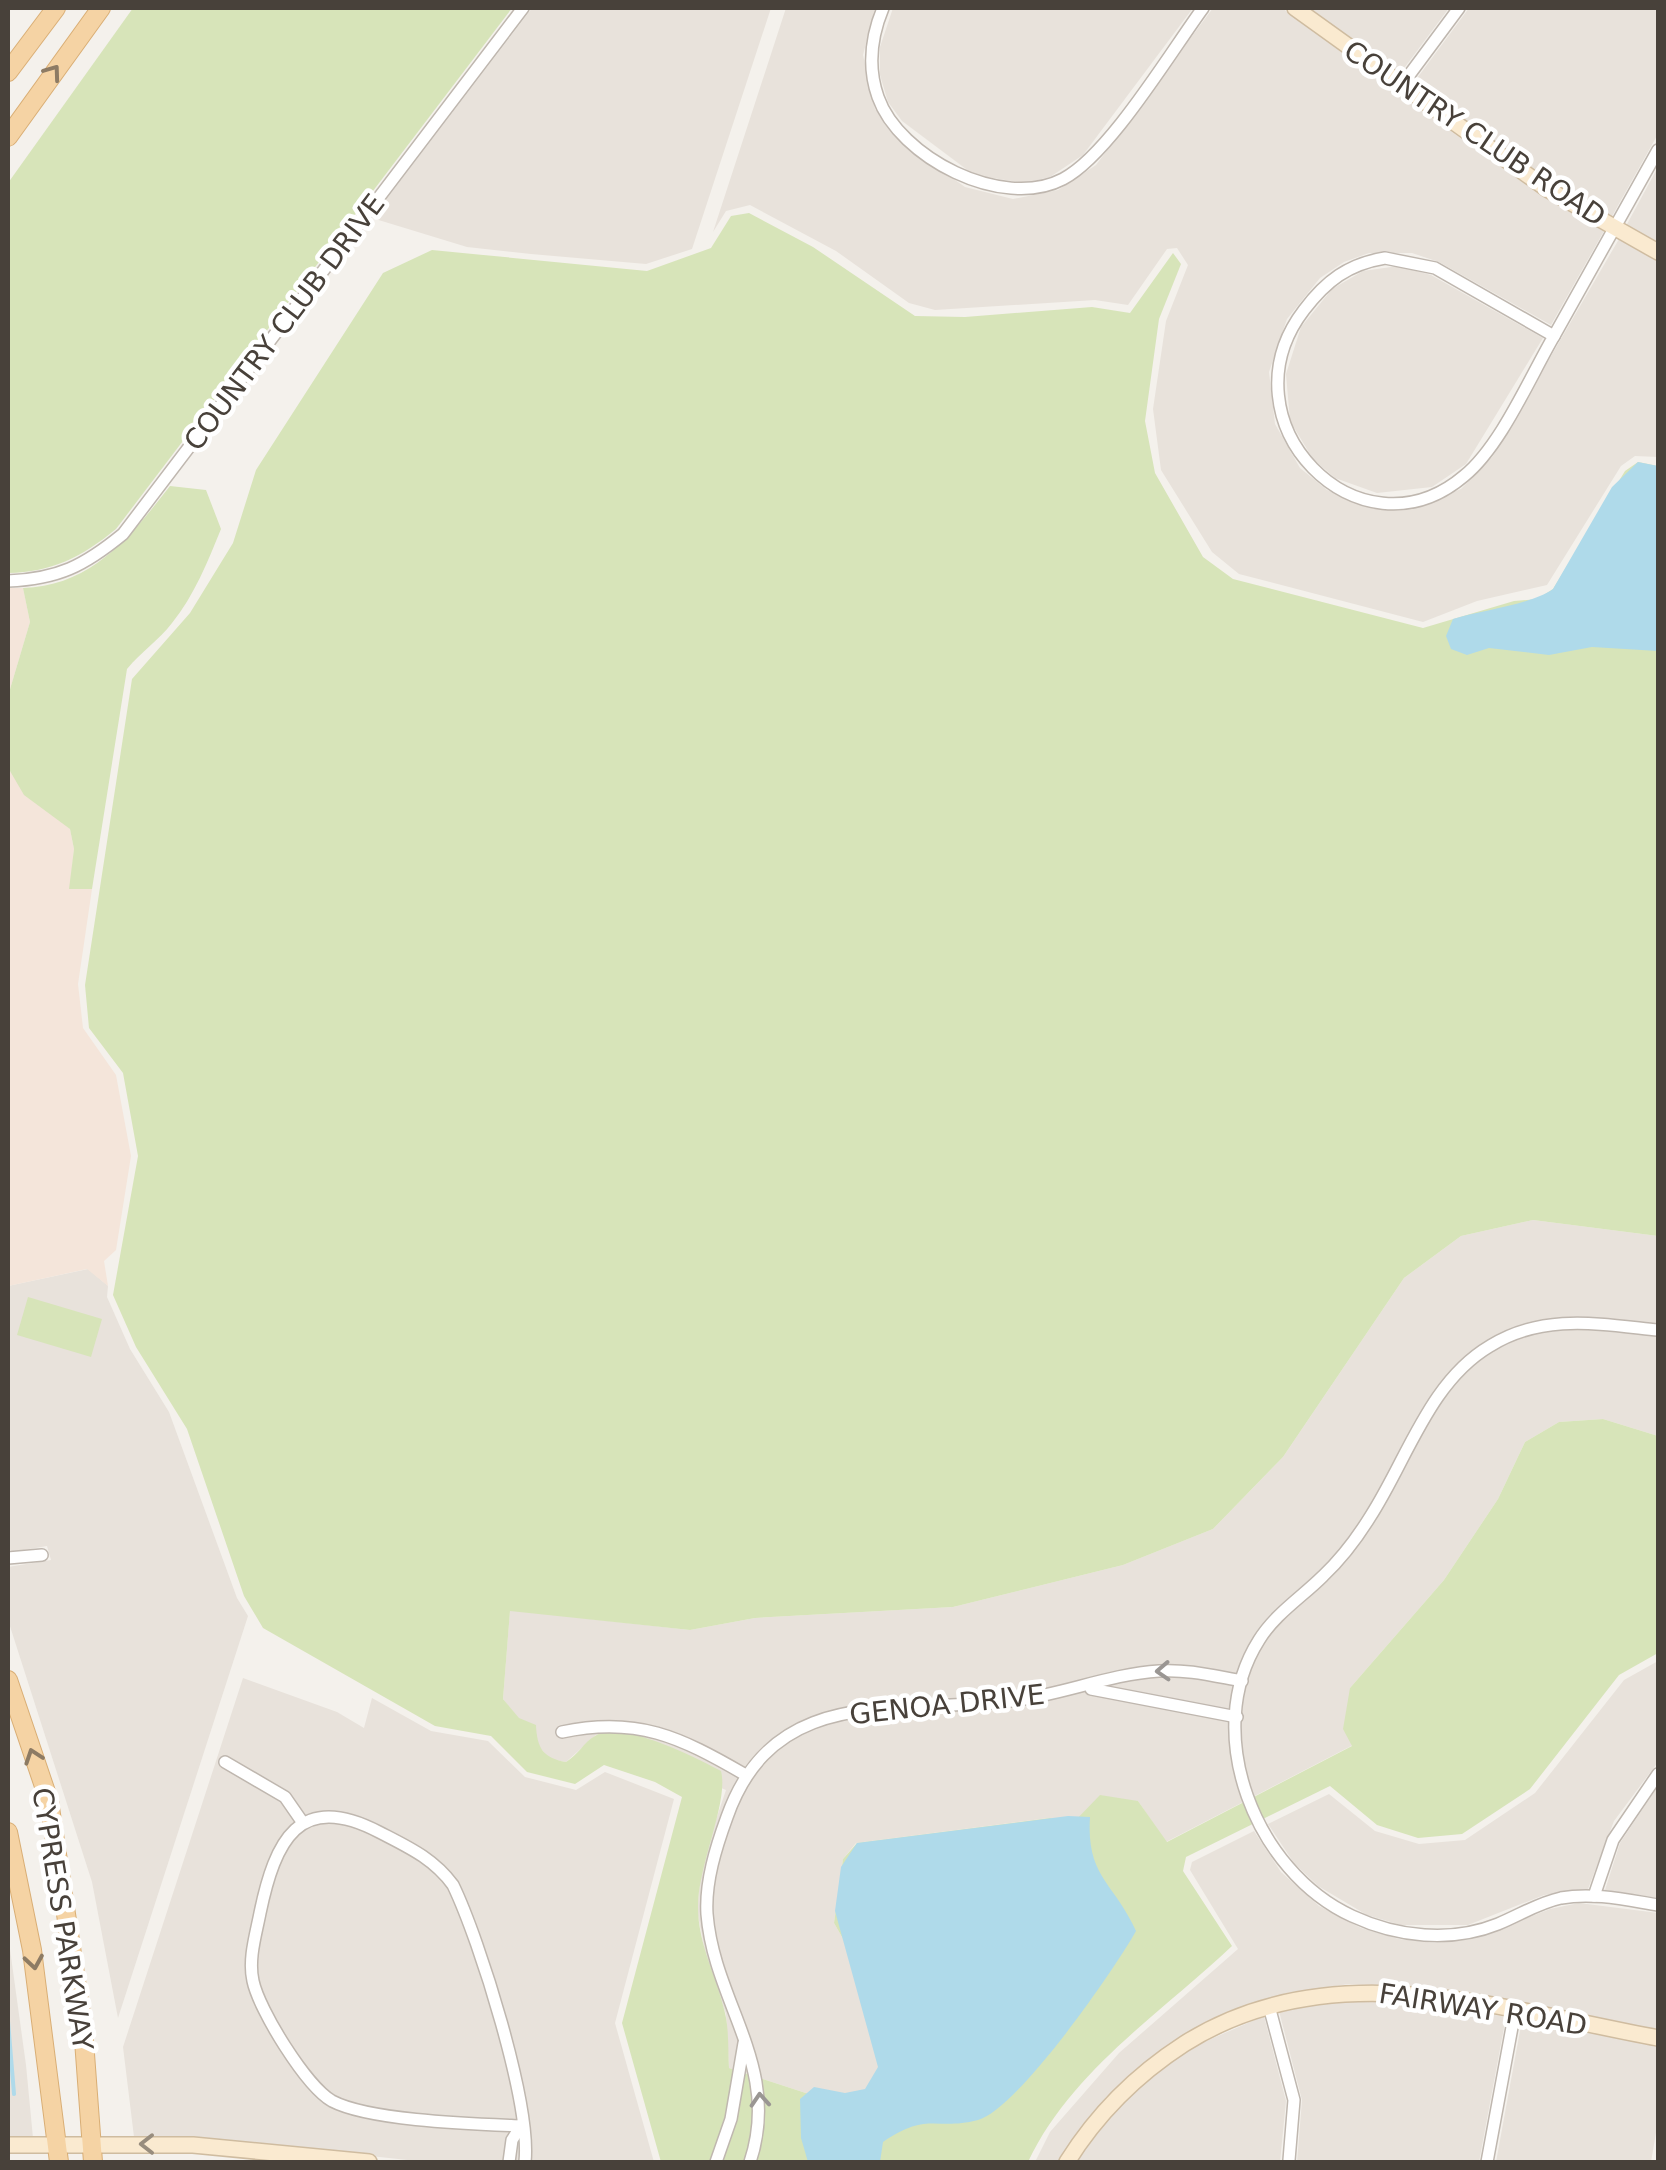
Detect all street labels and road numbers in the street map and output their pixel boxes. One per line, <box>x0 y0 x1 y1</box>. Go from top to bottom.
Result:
street label: COUNTRY CLUB ROAD <box>1338 34 1612 233</box>
street label: COUNTRY CLUB DRIVE <box>177 188 392 457</box>
street label: GENOA DRIVE <box>848 1678 1046 1731</box>
street label: CYPRESS PARKWAY <box>25 1785 100 2054</box>
street label: FAIRWAY ROAD <box>1377 1977 1589 2042</box>

